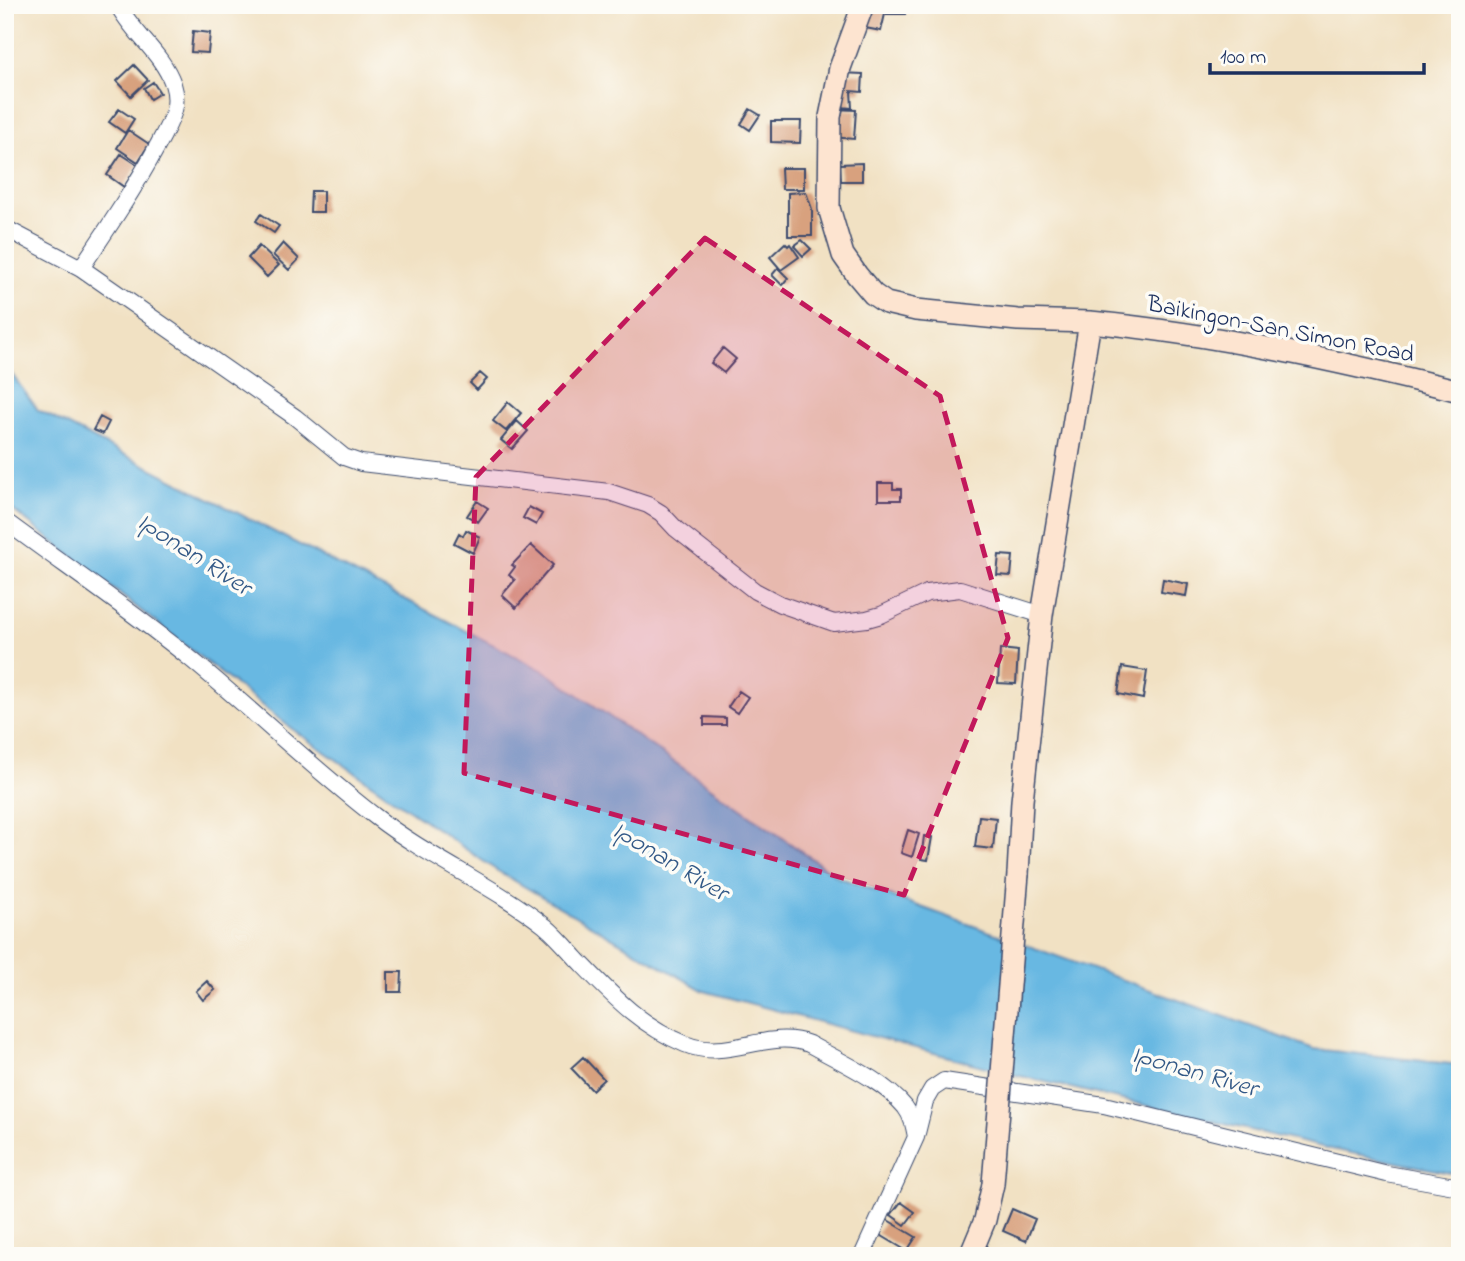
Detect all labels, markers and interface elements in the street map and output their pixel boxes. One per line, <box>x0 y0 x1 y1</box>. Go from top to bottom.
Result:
scale bar <box>1210 32 1423 76</box>
text: 100 m <box>1220 43 1266 73</box>
street label: Baikingon-San Simon Road <box>1143 287 1418 374</box>
water label: Iponan River <box>129 504 260 608</box>
water label: Iponan River <box>604 813 737 914</box>
water label: Iponan River <box>1127 1037 1264 1110</box>

